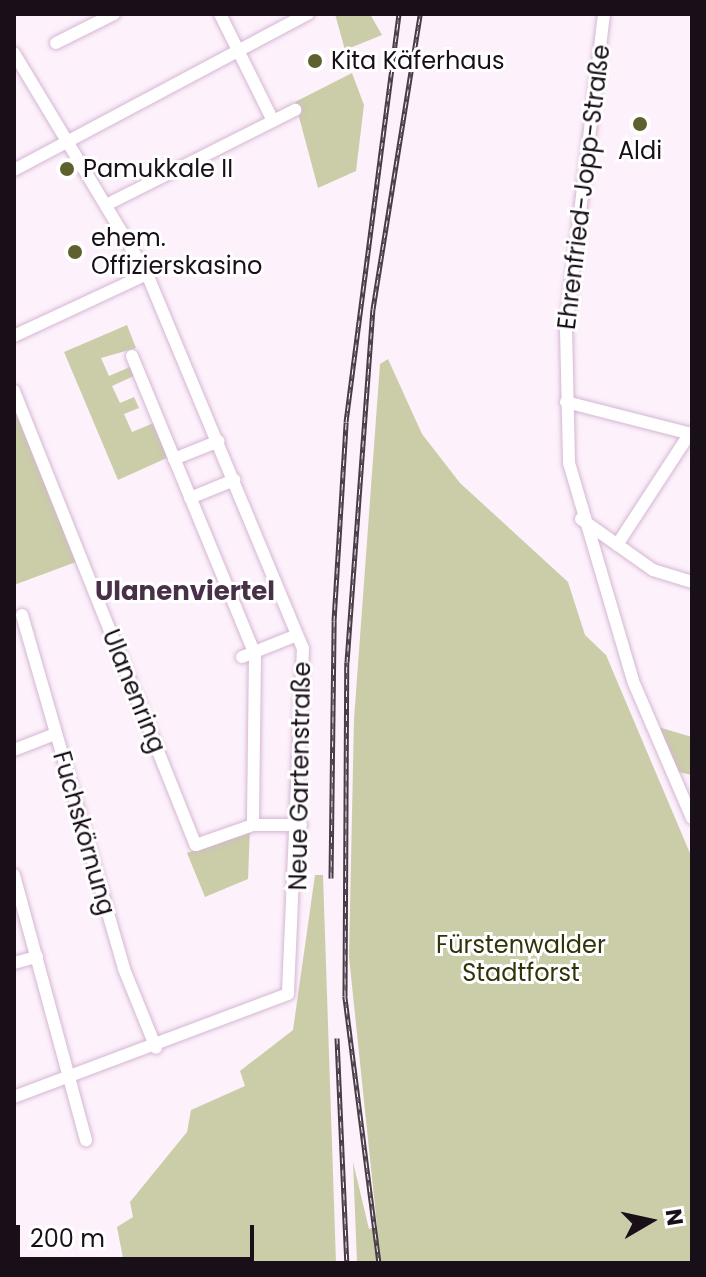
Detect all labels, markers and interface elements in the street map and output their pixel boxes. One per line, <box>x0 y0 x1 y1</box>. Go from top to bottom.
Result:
street label: Ehrenfried-Jopp-Straße <box>552 43 616 331</box>
place label: Kita Käferhaus <box>331 47 504 75</box>
marker: Kita Käferhaus <box>306 52 324 70</box>
marker: Aldi <box>631 115 649 133</box>
place label: Aldi <box>618 137 662 165</box>
place label: Pamukkale II <box>83 155 233 183</box>
marker: Pamukkale II <box>58 160 76 178</box>
place label: ehem. Offizierskasino <box>91 224 262 280</box>
marker: ehem. Offizierskasino <box>66 243 84 261</box>
district label: Ulanenviertel <box>95 576 275 608</box>
street label: Ulanenring <box>96 625 172 757</box>
street label: Neue Gartenstraße <box>284 661 316 891</box>
street label: Fuchskörnung <box>47 748 121 918</box>
park label: Fürstenwalder Stadtforst <box>436 931 606 987</box>
north arrow <box>610 1181 690 1261</box>
text: N <box>658 1207 691 1228</box>
scale bar <box>20 1209 258 1259</box>
text: 200 m <box>30 1222 105 1255</box>

